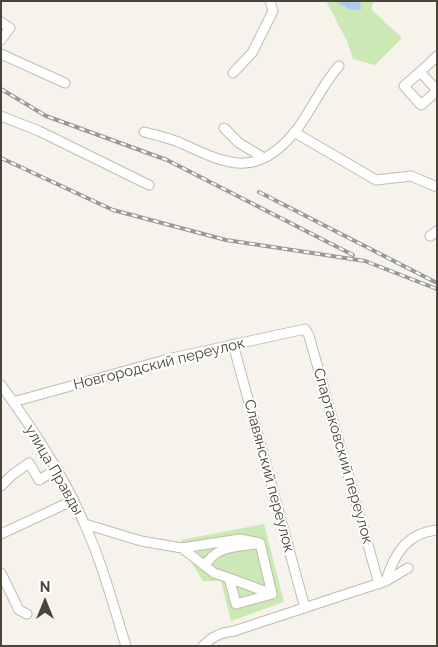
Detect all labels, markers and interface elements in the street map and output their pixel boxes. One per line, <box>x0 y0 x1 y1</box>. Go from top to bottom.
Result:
street label: Новгородский переулок <box>71 334 247 394</box>
street label: Спартаковский переулок <box>309 366 377 546</box>
street label: Славянский переулок <box>240 397 298 555</box>
street label: улица Правды <box>21 422 87 518</box>
north arrow <box>20 577 70 627</box>
text: N <box>40 579 50 595</box>

